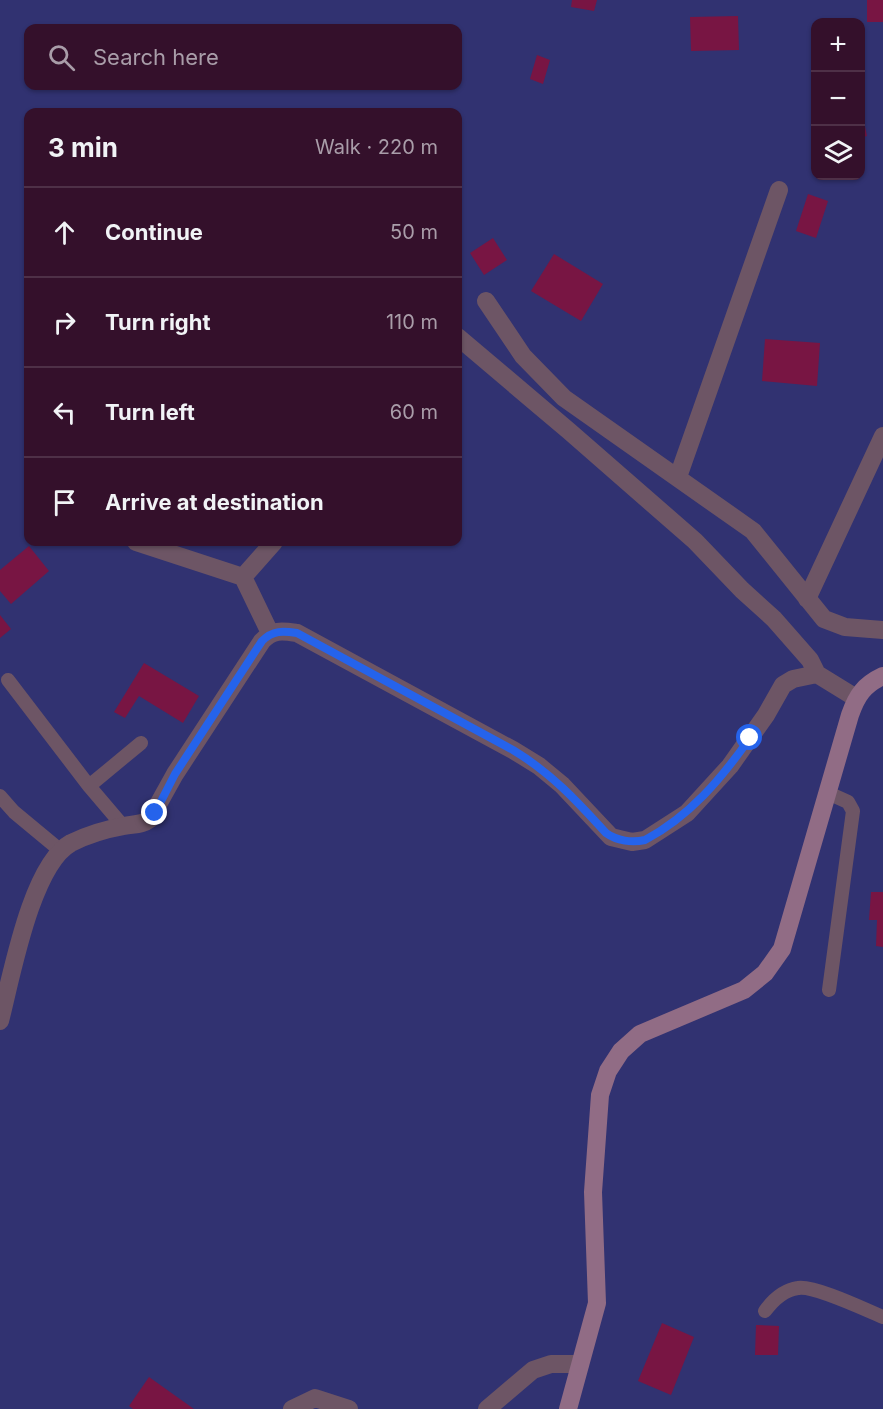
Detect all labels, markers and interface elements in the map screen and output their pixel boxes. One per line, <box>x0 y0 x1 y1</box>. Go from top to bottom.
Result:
map controls <box>811 18 865 180</box>
button: + <box>811 18 865 72</box>
search box <box>24 24 462 90</box>
icon: search <box>45 41 78 74</box>
text: Search here <box>93 44 219 70</box>
button: − <box>811 72 865 126</box>
button: layers <box>811 126 865 180</box>
text: 3 min <box>48 132 118 163</box>
text: Walk · 220 m <box>315 135 438 159</box>
icon: ahead <box>48 216 81 249</box>
text: Continue <box>105 219 203 245</box>
text: 50 m <box>390 220 438 244</box>
icon: right <box>48 306 81 339</box>
text: Turn right <box>105 309 211 335</box>
text: 110 m <box>386 310 438 334</box>
icon: left <box>48 396 81 429</box>
text: Turn left <box>105 399 195 425</box>
text: 60 m <box>390 400 438 424</box>
icon: arrive <box>48 486 81 519</box>
text: Arrive at destination <box>105 489 324 515</box>
route start <box>736 724 762 750</box>
route end <box>141 799 167 825</box>

